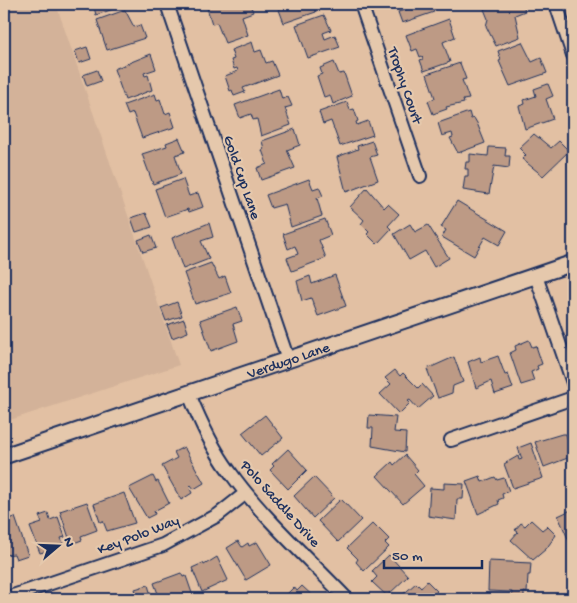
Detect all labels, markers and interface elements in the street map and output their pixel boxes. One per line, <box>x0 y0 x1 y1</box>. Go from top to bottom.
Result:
street label: Trophy Court <box>382 44 426 128</box>
street label: Gold Cup Lane <box>218 133 264 222</box>
street label: Verdugo Lane <box>244 339 333 384</box>
street label: Polo Saddle Drive <box>235 456 323 552</box>
street label: Key Polo Way <box>95 512 183 560</box>
north arrow <box>32 520 82 570</box>
text: N <box>58 535 77 550</box>
scale bar <box>384 538 482 570</box>
text: 50 m <box>392 548 423 566</box>

